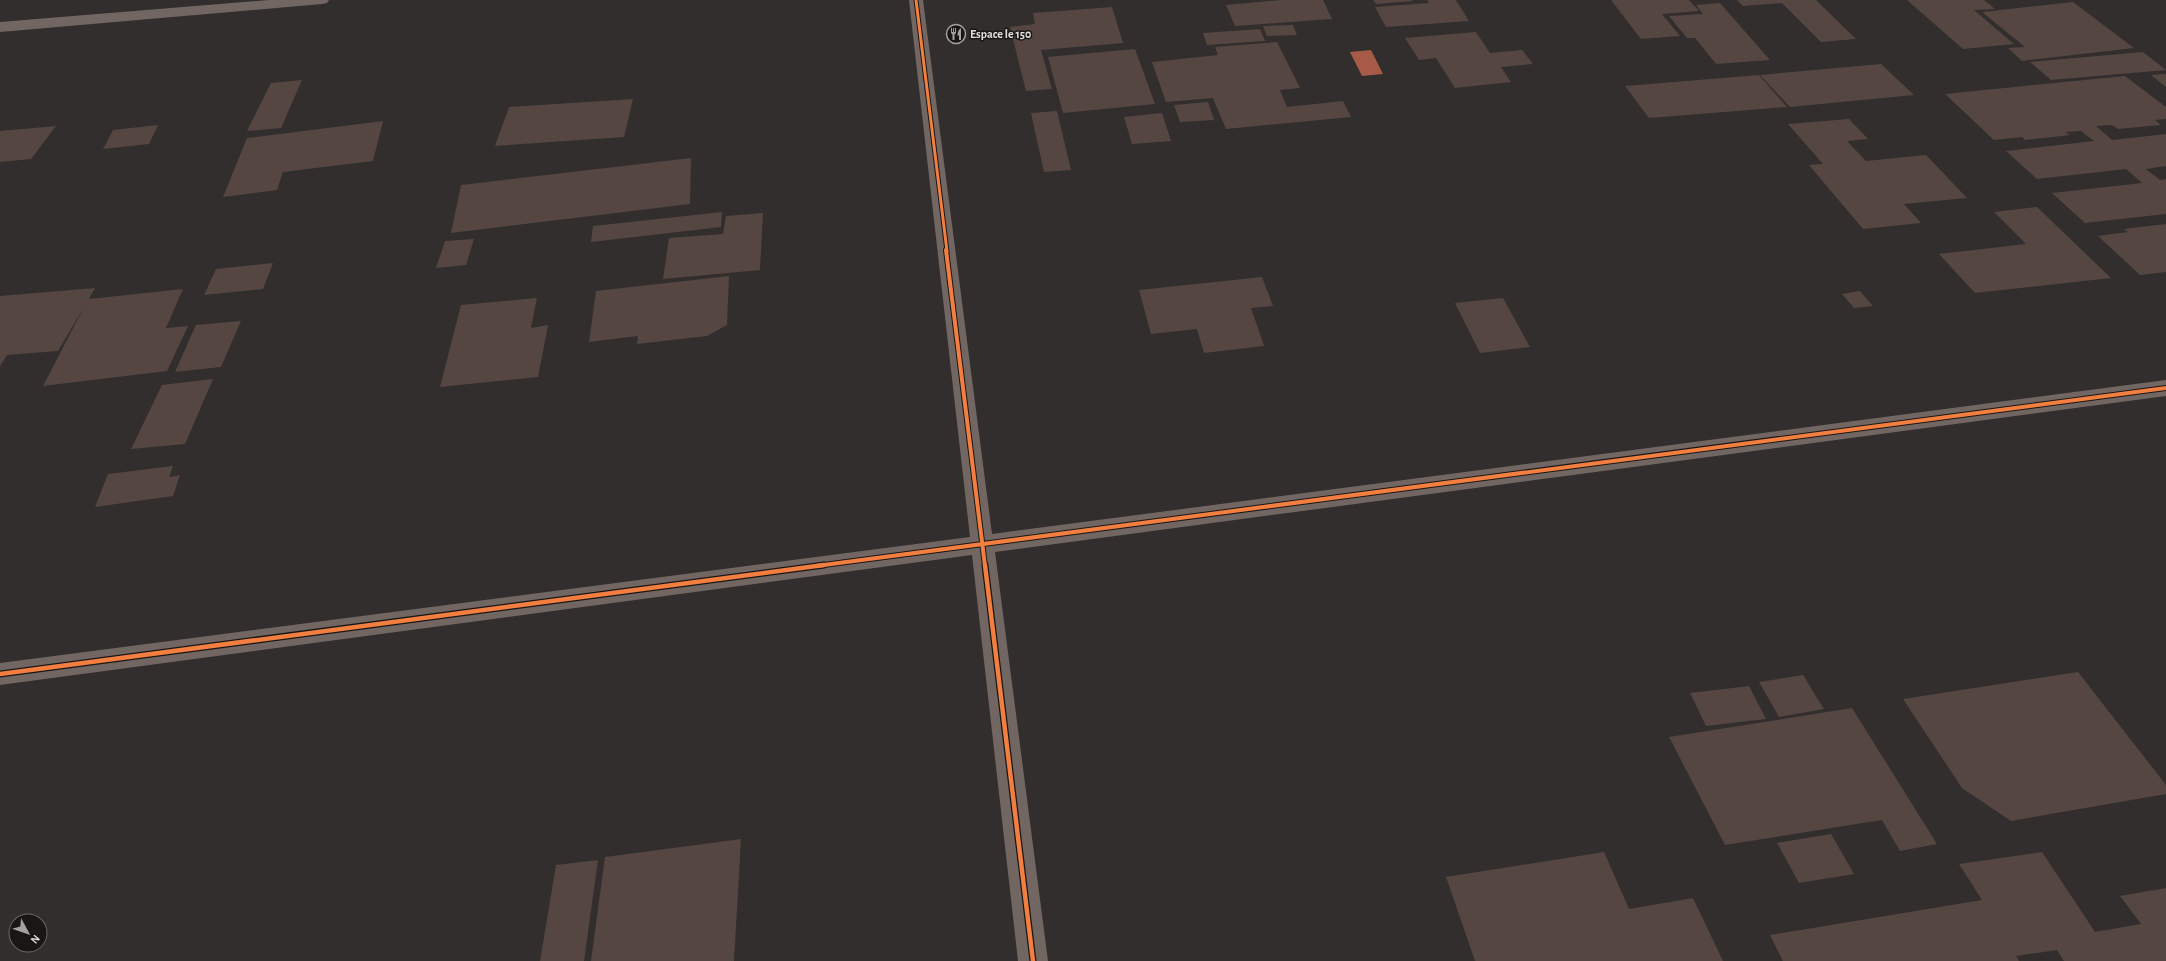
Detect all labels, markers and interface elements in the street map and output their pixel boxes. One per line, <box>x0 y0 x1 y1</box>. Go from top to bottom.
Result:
restaurant icon: Espace le 150 <box>945 23 967 45</box>
place label: Espace le 150 <box>970 28 1031 40</box>
north arrow <box>8 913 48 953</box>
text: N <box>29 933 42 946</box>

